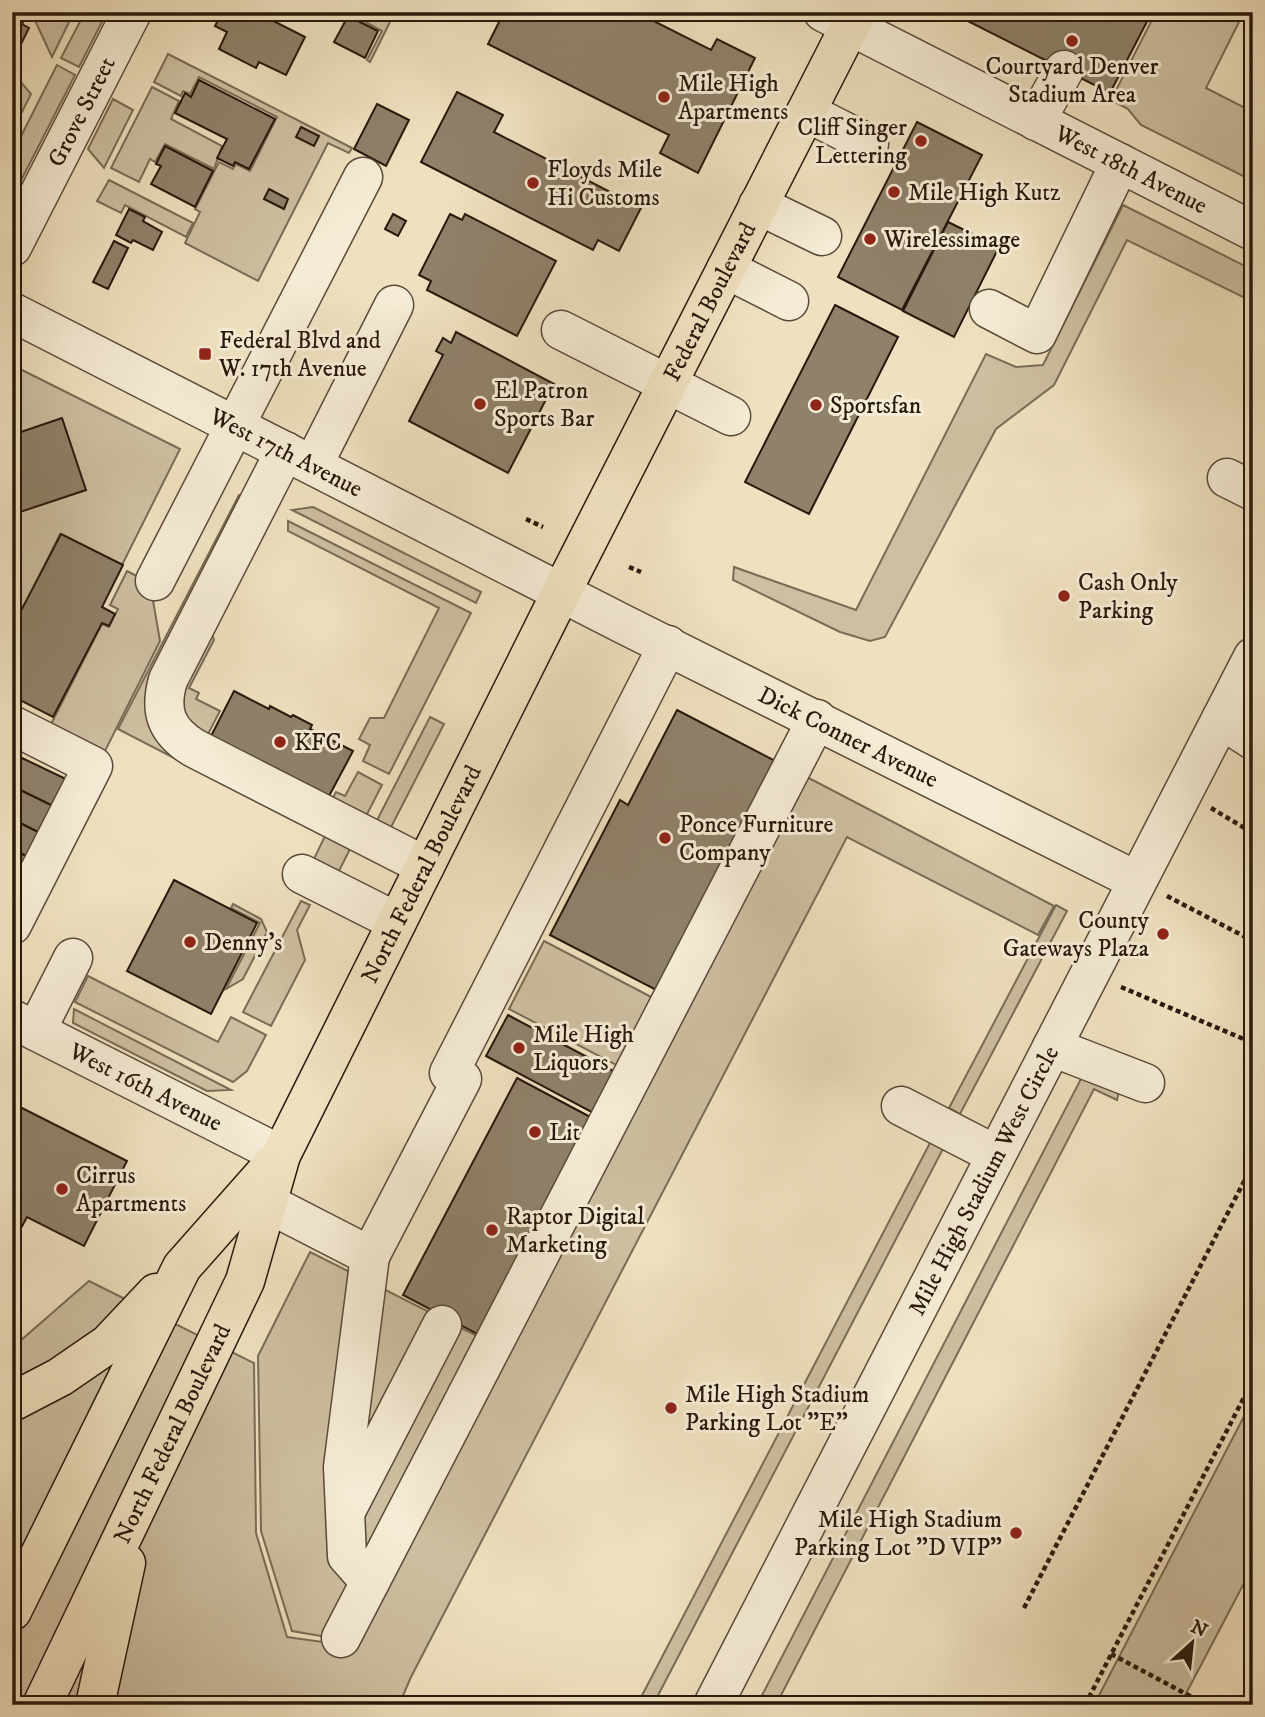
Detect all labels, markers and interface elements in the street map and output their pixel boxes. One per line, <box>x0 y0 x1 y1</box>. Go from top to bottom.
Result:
marker: Courtyard Denver Stadium Area <box>1064 33 1080 49</box>
street label: Grove Street <box>41 52 123 172</box>
place label: Courtyard Denver Stadium Area <box>985 52 1159 110</box>
place label: Mile High Apartments <box>678 69 788 127</box>
marker: Mile High Apartments <box>656 89 672 105</box>
place label: Cliff Singer Lettering <box>797 113 907 171</box>
street label: West 18th Avenue <box>1049 118 1212 221</box>
marker: Cliff Singer Lettering <box>913 133 929 149</box>
place label: Floyds Mile Hi Customs <box>547 155 662 213</box>
marker: Floyds Mile Hi Customs <box>525 175 541 191</box>
place label: Mile High Kutz <box>908 178 1061 208</box>
marker: Mile High Kutz <box>886 184 902 200</box>
street label: Federal Boulevard <box>657 217 763 387</box>
place label: Wirelessimage <box>883 225 1020 255</box>
marker: Wirelessimage <box>862 231 878 247</box>
place label: Federal Blvd and W. 17th Avenue <box>218 326 381 384</box>
marker: Federal Blvd and W. 17th Avenue <box>197 346 213 362</box>
place label: El Patron Sports Bar <box>494 376 594 434</box>
place label: Sportsfan <box>830 391 922 421</box>
marker: El Patron Sports Bar <box>472 396 488 412</box>
marker: Sportsfan <box>808 397 824 413</box>
street label: West 17th Avenue <box>203 401 367 504</box>
place label: Cash Only Parking <box>1078 568 1178 626</box>
marker: Cash Only Parking <box>1056 588 1072 604</box>
street label: Dick Conner Avenue <box>753 680 943 795</box>
place label: KFC <box>294 728 342 758</box>
marker: KFC <box>272 734 288 750</box>
street label: North Federal Boulevard <box>355 760 489 989</box>
place label: Ponce Furniture Company <box>679 810 833 868</box>
marker: Ponce Furniture Company <box>657 830 673 846</box>
place label: County Gateways Plaza <box>1003 906 1150 964</box>
marker: County Gateways Plaza <box>1155 926 1171 942</box>
place label: Denny's <box>204 928 282 958</box>
marker: Denny's <box>182 934 198 950</box>
place label: Mile High Liquors <box>533 1020 634 1078</box>
street label: West 16th Avenue <box>63 1036 227 1139</box>
marker: Mile High Liquors <box>511 1040 527 1056</box>
street label: Mile High Stadium West Circle <box>902 1041 1066 1321</box>
place label: Lit <box>549 1118 580 1148</box>
marker: Lit <box>527 1124 543 1140</box>
place label: Cirrus Apartments <box>76 1161 186 1219</box>
marker: Cirrus Apartments <box>54 1181 70 1197</box>
place label: Raptor Digital Marketing <box>506 1202 645 1260</box>
marker: Raptor Digital Marketing <box>484 1222 500 1238</box>
street label: North Federal Boulevard <box>108 1319 238 1549</box>
place label: Mile High Stadium Parking Lot "E" <box>685 1380 869 1438</box>
marker: Mile High Stadium Parking Lot "E" <box>663 1400 679 1416</box>
place label: Mile High Stadium Parking Lot "D VIP" <box>794 1505 1002 1563</box>
marker: Mile High Stadium Parking Lot "D VIP" <box>1008 1525 1024 1541</box>
north arrow <box>1156 1608 1226 1678</box>
text: N <box>1187 1615 1212 1643</box>

